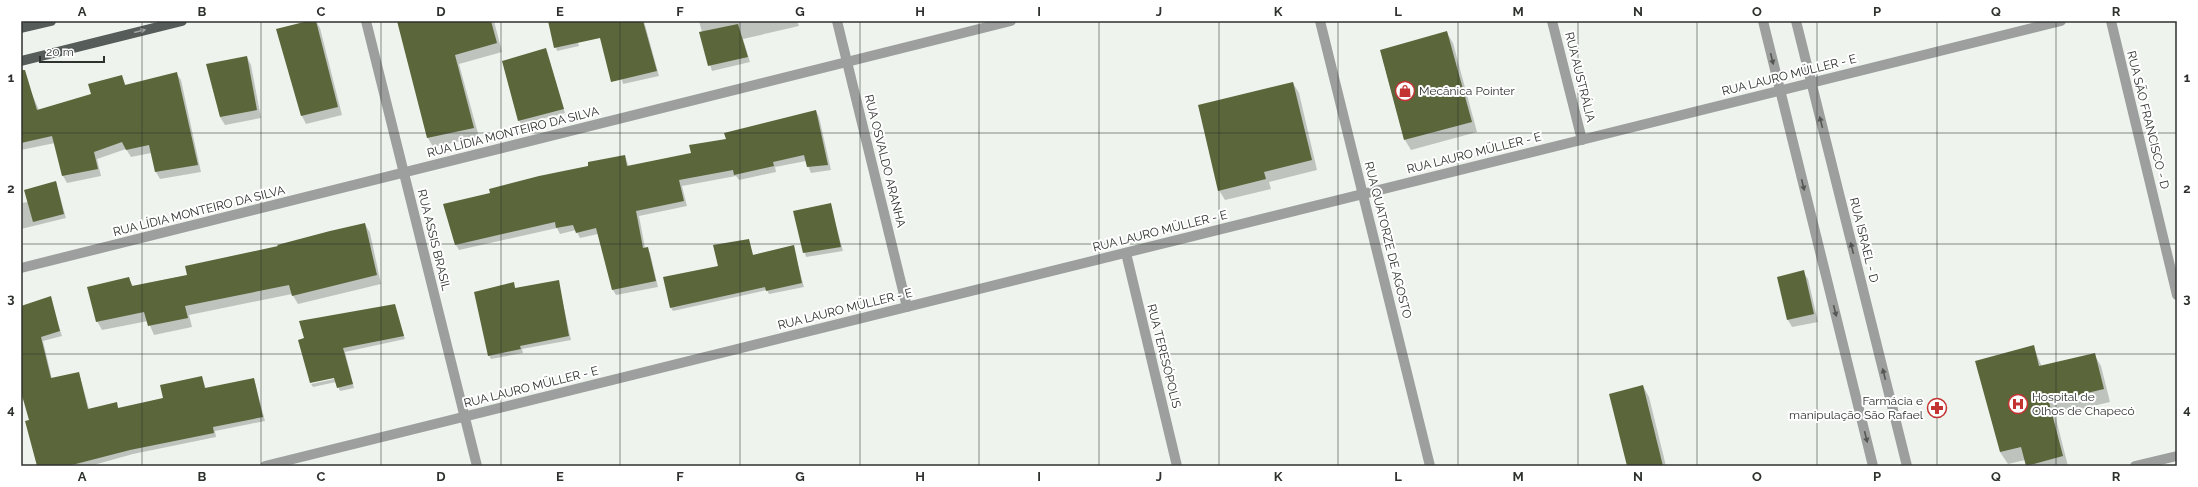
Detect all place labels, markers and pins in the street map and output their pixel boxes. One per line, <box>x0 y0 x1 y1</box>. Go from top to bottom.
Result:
shop icon: Mecânica Pointer <box>1394 80 1416 102</box>
place label: Mecânica Pointer <box>1419 84 1515 98</box>
place label: Hospital de Olhos de Chapecó <box>2032 390 2135 418</box>
hospital icon: Hospital de Olhos de Chapecó <box>2007 393 2029 415</box>
place label: Farmácia e manipulação São Rafael <box>1789 394 1924 422</box>
pharmacy icon: Farmácia e manipulação São Rafael <box>1926 397 1948 419</box>

